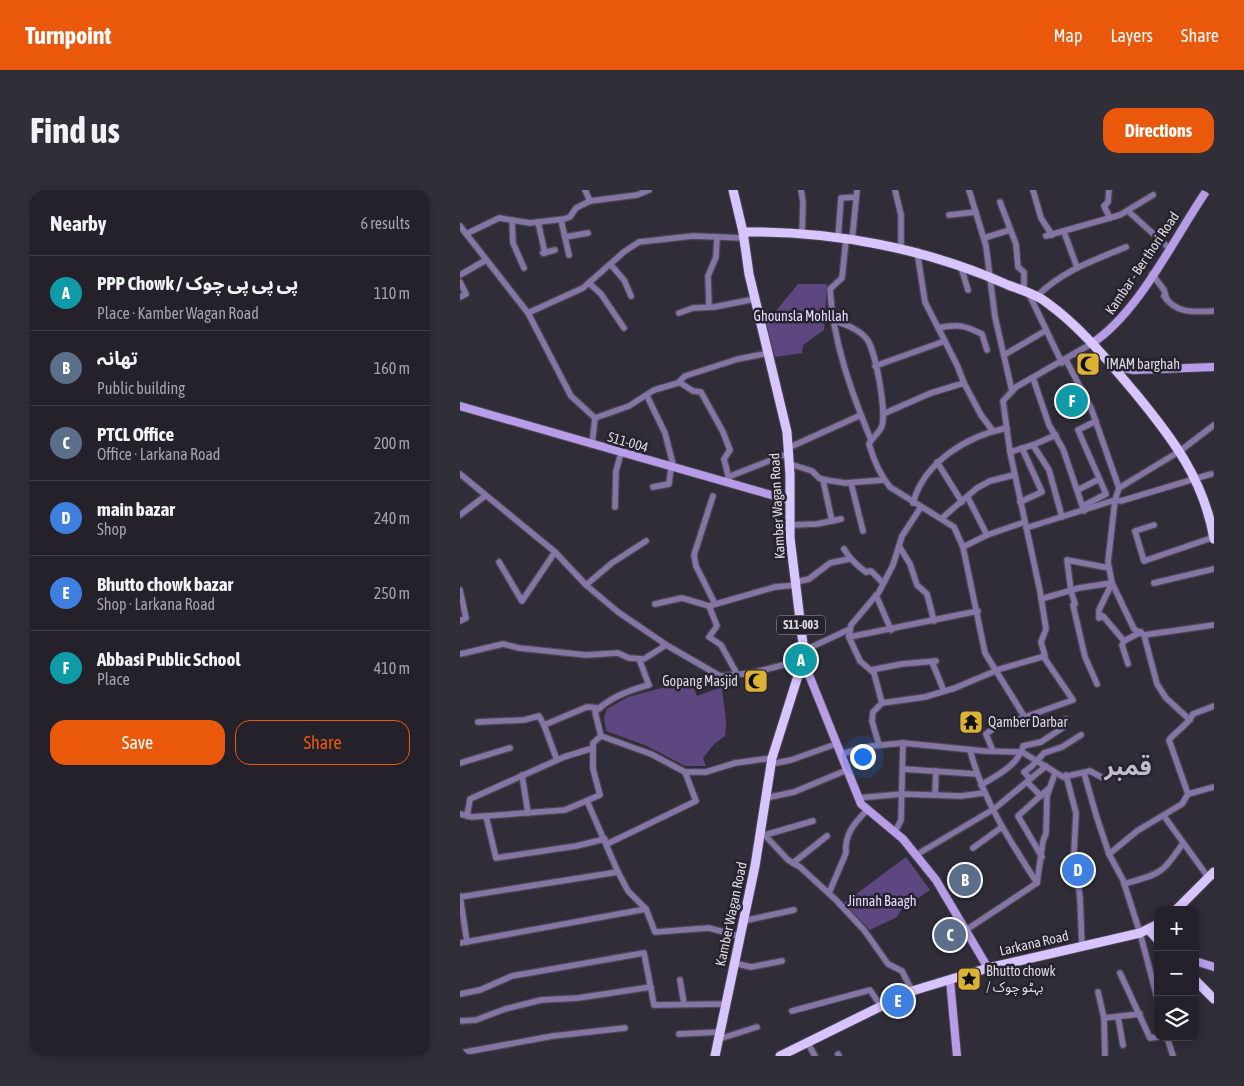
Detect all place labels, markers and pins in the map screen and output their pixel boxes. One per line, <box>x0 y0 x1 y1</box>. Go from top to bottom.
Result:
mosque icon: IMAM barghah <box>1075 351 1101 377</box>
place label: IMAM barghah <box>1106 356 1180 372</box>
pin: F <box>1056 382 1088 420</box>
pin: A <box>785 641 817 679</box>
mosque icon: Gopang Masjid <box>743 668 769 694</box>
place label: Gopang Masjid <box>662 673 738 689</box>
temple icon: Qamber Darbar <box>958 709 984 735</box>
place label: Qamber Darbar <box>988 714 1068 730</box>
pin: D <box>1062 851 1094 889</box>
pin: B <box>949 861 981 899</box>
pin: C <box>934 916 966 954</box>
place label: Bhutto chowk / بہٹو چوک <box>986 963 1056 997</box>
place icon: Bhutto chowk / بہٹو چوک <box>956 966 982 992</box>
pin: E <box>882 982 914 1020</box>

